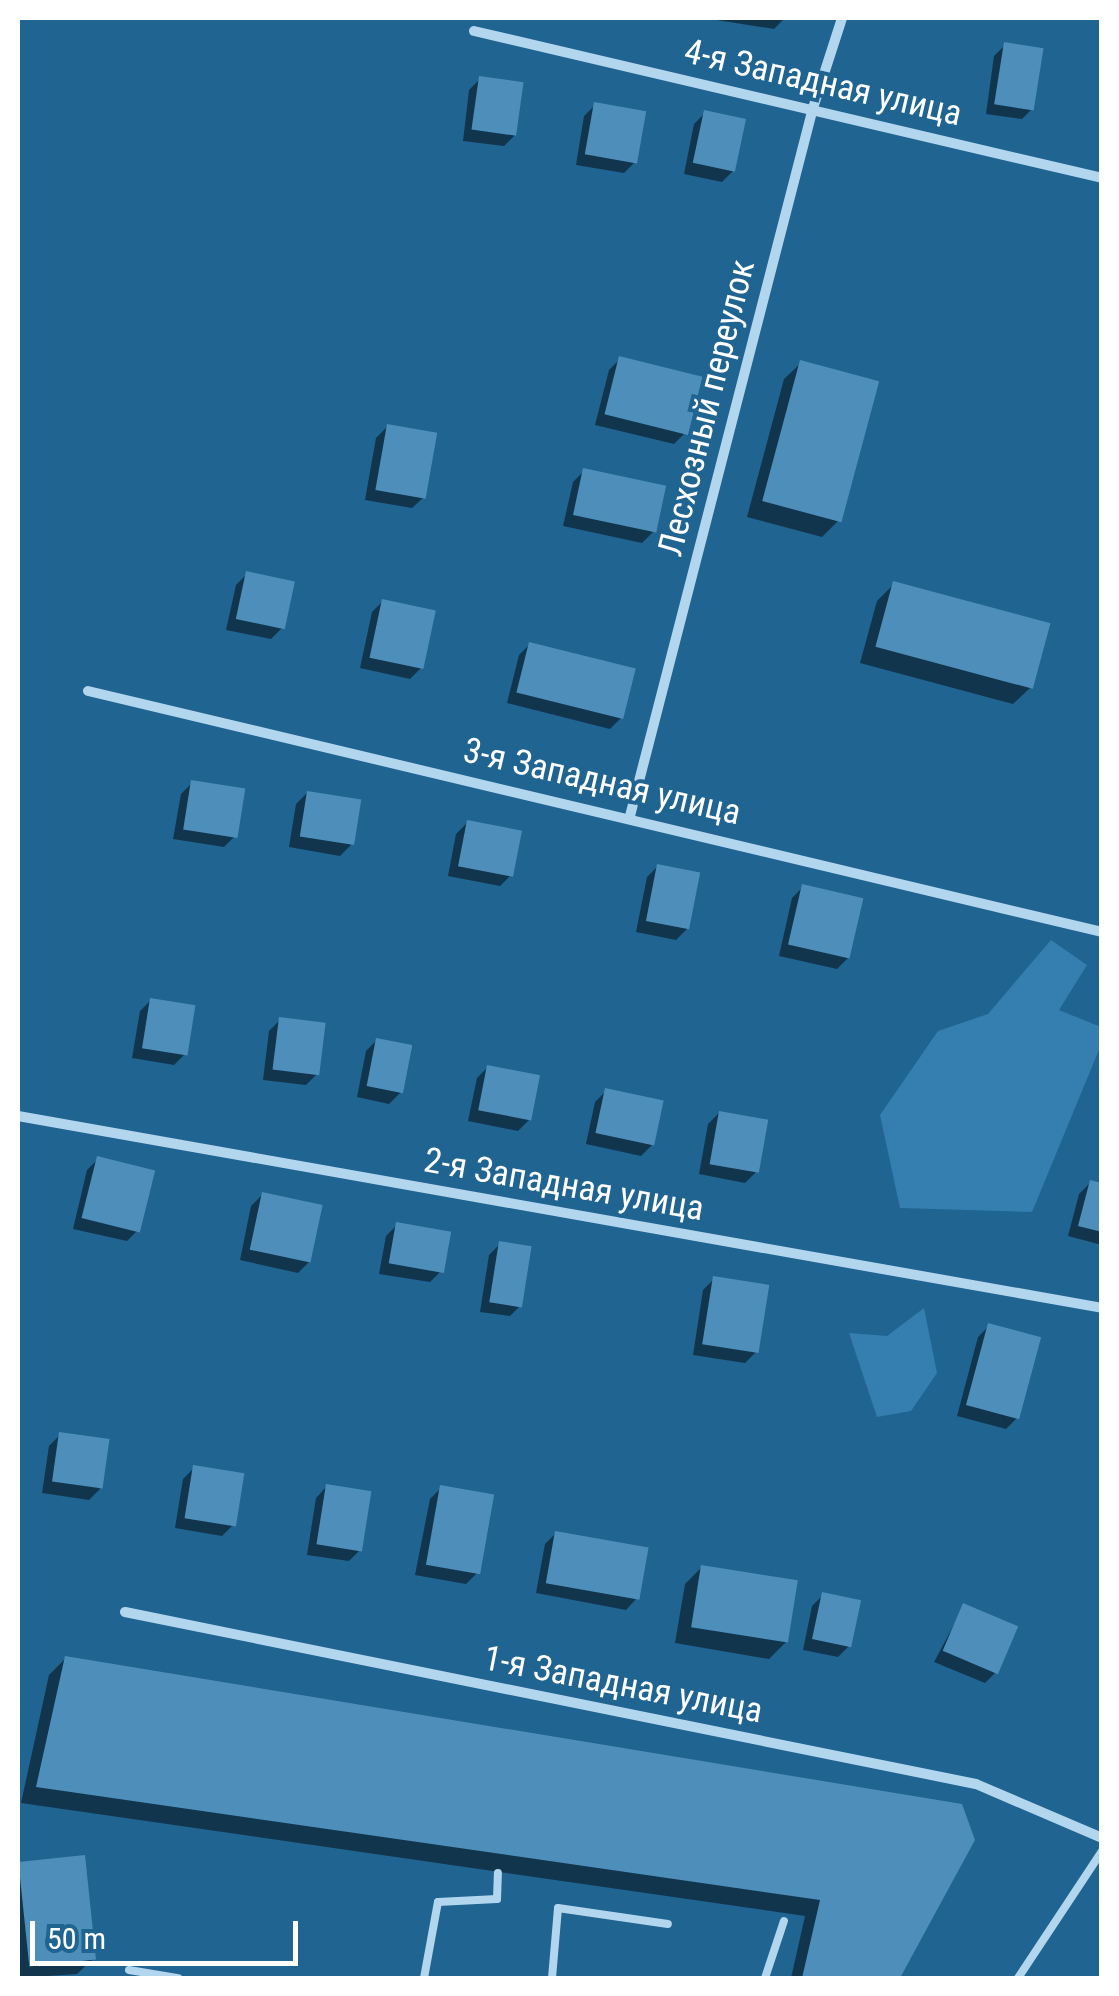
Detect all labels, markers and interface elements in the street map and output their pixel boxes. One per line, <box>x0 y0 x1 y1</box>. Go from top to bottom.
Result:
street label: 4-я Западная улица <box>680 31 966 135</box>
street label: Лесхозный переулок <box>650 256 764 560</box>
street label: 3-я Западная улица <box>459 730 745 834</box>
street label: 2-я Западная улица <box>421 1140 707 1230</box>
street label: 1-я Западная улица <box>480 1637 766 1733</box>
scale bar <box>35 1901 302 1963</box>
text: 50 m <box>47 1921 106 1956</box>

